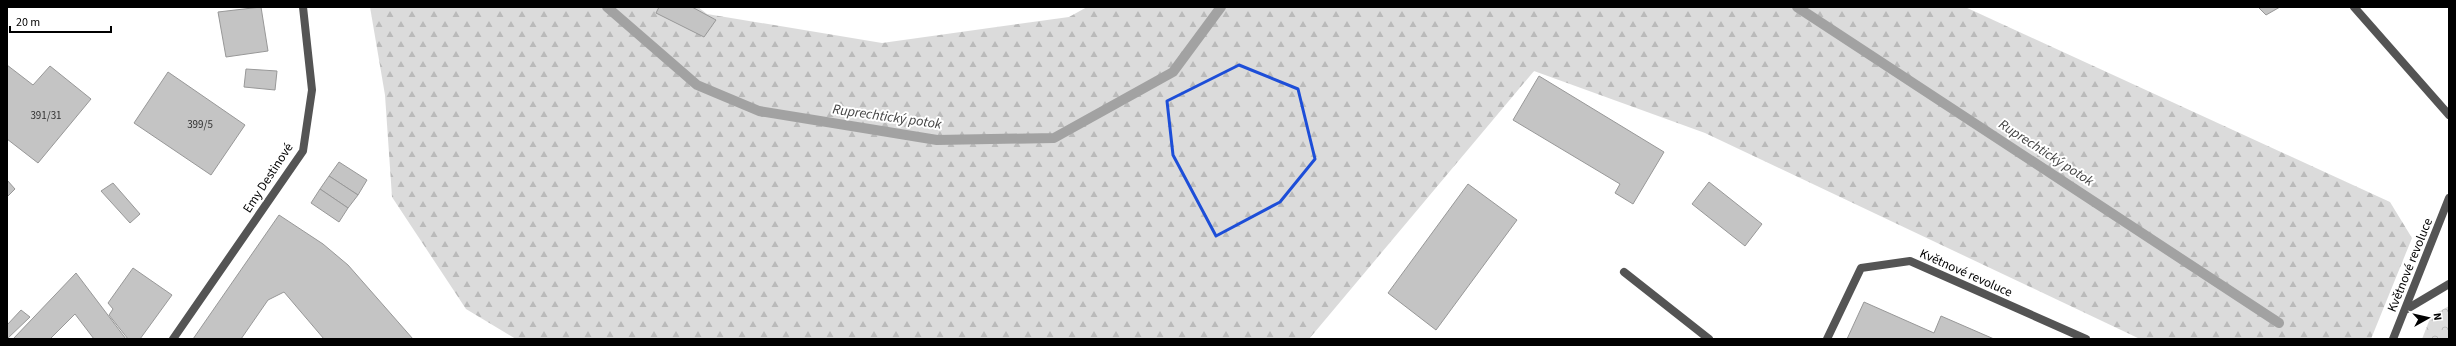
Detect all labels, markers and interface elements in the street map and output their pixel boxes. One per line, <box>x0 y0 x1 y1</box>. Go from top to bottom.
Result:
scale bar <box>10 8 111 34</box>
text: 20 m <box>16 14 40 31</box>
water label: Ruprechtický potok <box>831 99 943 135</box>
house number: 391/31 <box>30 108 62 123</box>
water label: Ruprechtický potok <box>1994 115 2098 192</box>
house number: 399/5 <box>187 117 213 132</box>
street label: Emy Destinové <box>239 140 297 216</box>
street label: Květnové revoluce <box>2383 215 2437 315</box>
street label: Květnové revoluce <box>1917 245 2015 301</box>
north arrow <box>2408 298 2448 338</box>
text: N <box>2429 312 2445 321</box>

